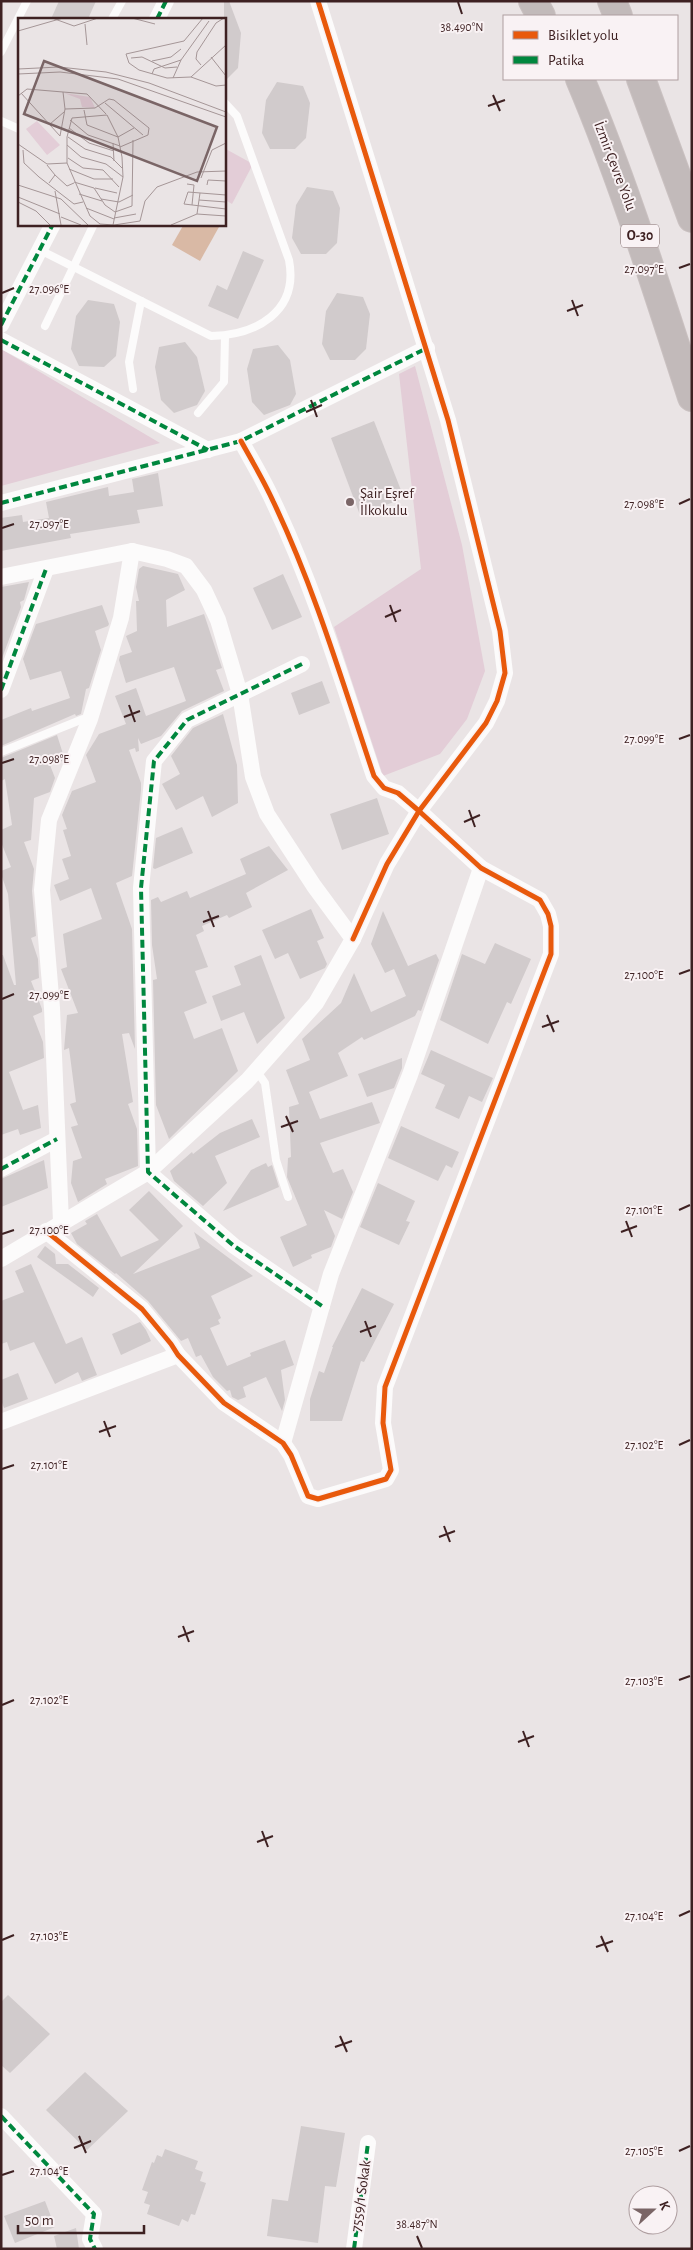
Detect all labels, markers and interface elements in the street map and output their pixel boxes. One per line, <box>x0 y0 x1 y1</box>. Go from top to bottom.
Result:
legend <box>503 15 678 80</box>
inset map <box>18 18 225 225</box>
text: 38.490°N <box>441 21 483 33</box>
text: Bisiklet yolu <box>548 28 619 43</box>
text: Patika <box>548 53 584 68</box>
street label: İzmir Çevre Yolu <box>591 119 641 213</box>
road number: O-30 <box>621 225 659 248</box>
text: 27.097°E <box>624 263 664 275</box>
text: 27.096°E <box>29 283 69 295</box>
place label: Şair Eşref İlkokulu <box>360 486 415 518</box>
marker: Şair Eşref İlkokulu <box>344 496 356 508</box>
text: 27.098°E <box>624 498 664 510</box>
text: 27.097°E <box>29 518 69 530</box>
text: 27.099°E <box>624 733 664 745</box>
text: 27.098°E <box>29 753 69 765</box>
text: 27.100°E <box>624 969 664 981</box>
text: 27.099°E <box>29 989 69 1001</box>
text: 27.101°E <box>625 1204 663 1216</box>
text: 27.100°E <box>29 1224 69 1236</box>
text: 27.102°E <box>625 1439 663 1451</box>
text: 27.101°E <box>30 1459 68 1471</box>
text: 27.103°E <box>625 1675 663 1687</box>
text: 27.102°E <box>30 1694 68 1706</box>
text: 27.104°E <box>625 1910 664 1922</box>
text: 27.103°E <box>30 1930 68 1942</box>
text: 27.105°E <box>625 2145 663 2157</box>
street label: 7559/1 Sokak <box>349 2159 373 2233</box>
text: 27.104°E <box>30 2165 69 2177</box>
north arrow <box>628 2185 678 2235</box>
text: K <box>656 2199 672 2213</box>
scale bar <box>18 2202 144 2234</box>
text: 50 m <box>25 2213 54 2228</box>
text: 38.487°N <box>396 2218 438 2230</box>

